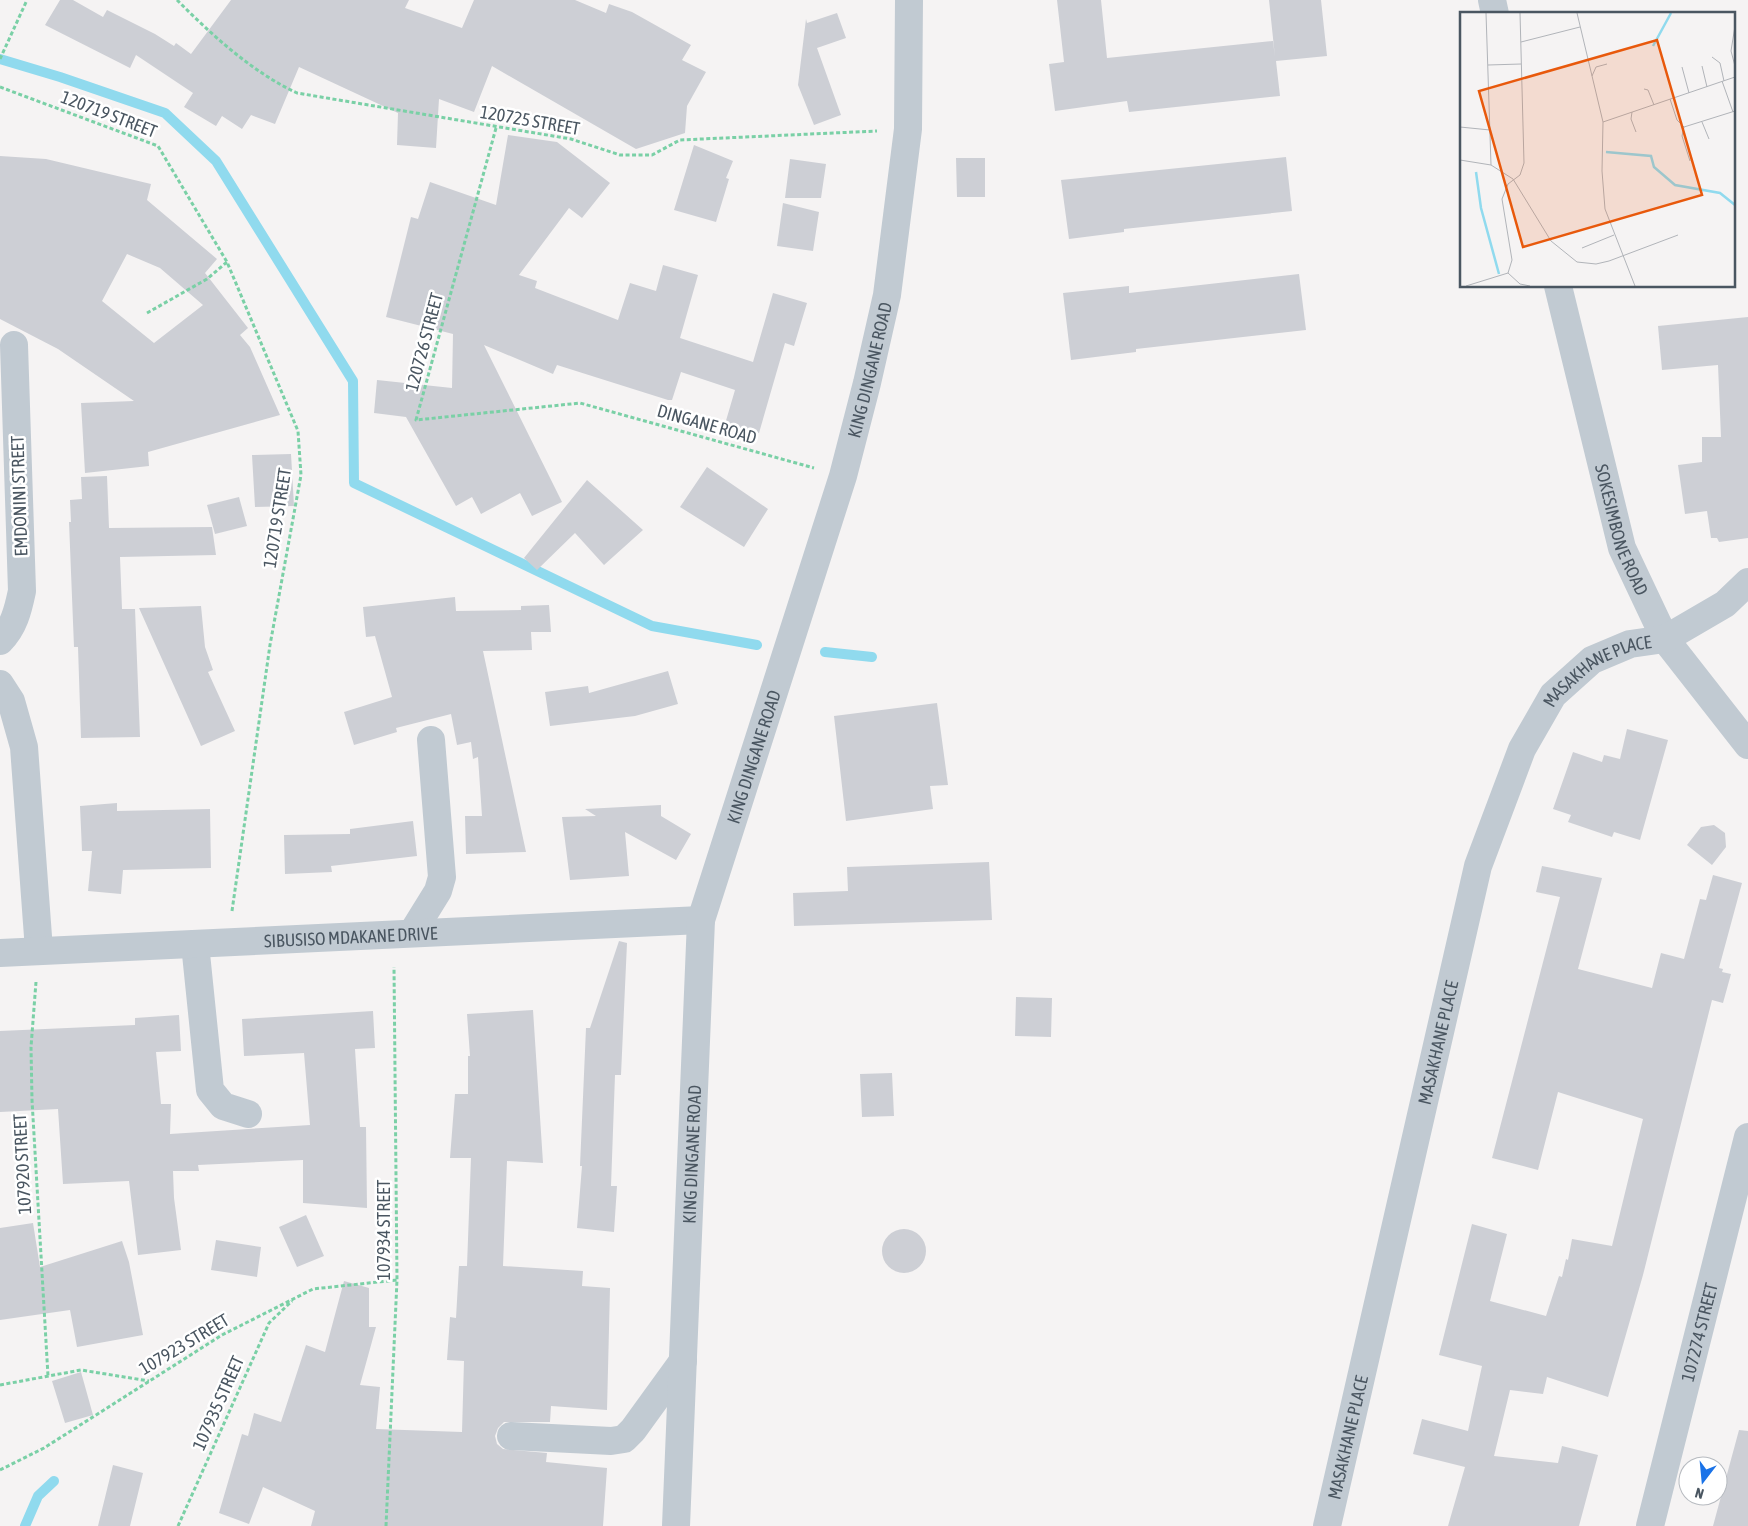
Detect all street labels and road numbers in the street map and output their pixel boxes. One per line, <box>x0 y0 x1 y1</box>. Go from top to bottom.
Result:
street label: 120719 STREET <box>58 86 160 142</box>
street label: 120725 STREET <box>478 101 582 139</box>
street label: 120726 STREET <box>401 290 447 393</box>
street label: KING DINGANE ROAD <box>843 300 896 440</box>
street label: DINGANE ROAD <box>655 400 759 448</box>
street label: EMDONINI STREET <box>6 435 32 557</box>
street label: SOKESIMBONE ROAD <box>1591 462 1653 598</box>
street label: 120719 STREET <box>259 466 295 569</box>
street label: MASAKHANE PLACE <box>1538 631 1653 710</box>
street label: KING DINGANE ROAD <box>722 687 784 826</box>
street label: SIBUSISO MDAKANE DRIVE <box>263 922 438 951</box>
street label: MASAKHANE PLACE <box>1413 978 1462 1107</box>
street label: KING DINGANE ROAD <box>678 1085 705 1224</box>
street label: 107920 STREET <box>9 1113 35 1215</box>
street label: 107934 STREET <box>373 1179 394 1280</box>
street label: 107274 STREET <box>1676 1280 1721 1384</box>
street label: 107923 STREET <box>135 1309 233 1379</box>
street label: 107935 STREET <box>188 1353 248 1453</box>
street label: MASAKHANE PLACE <box>1323 1373 1372 1501</box>

